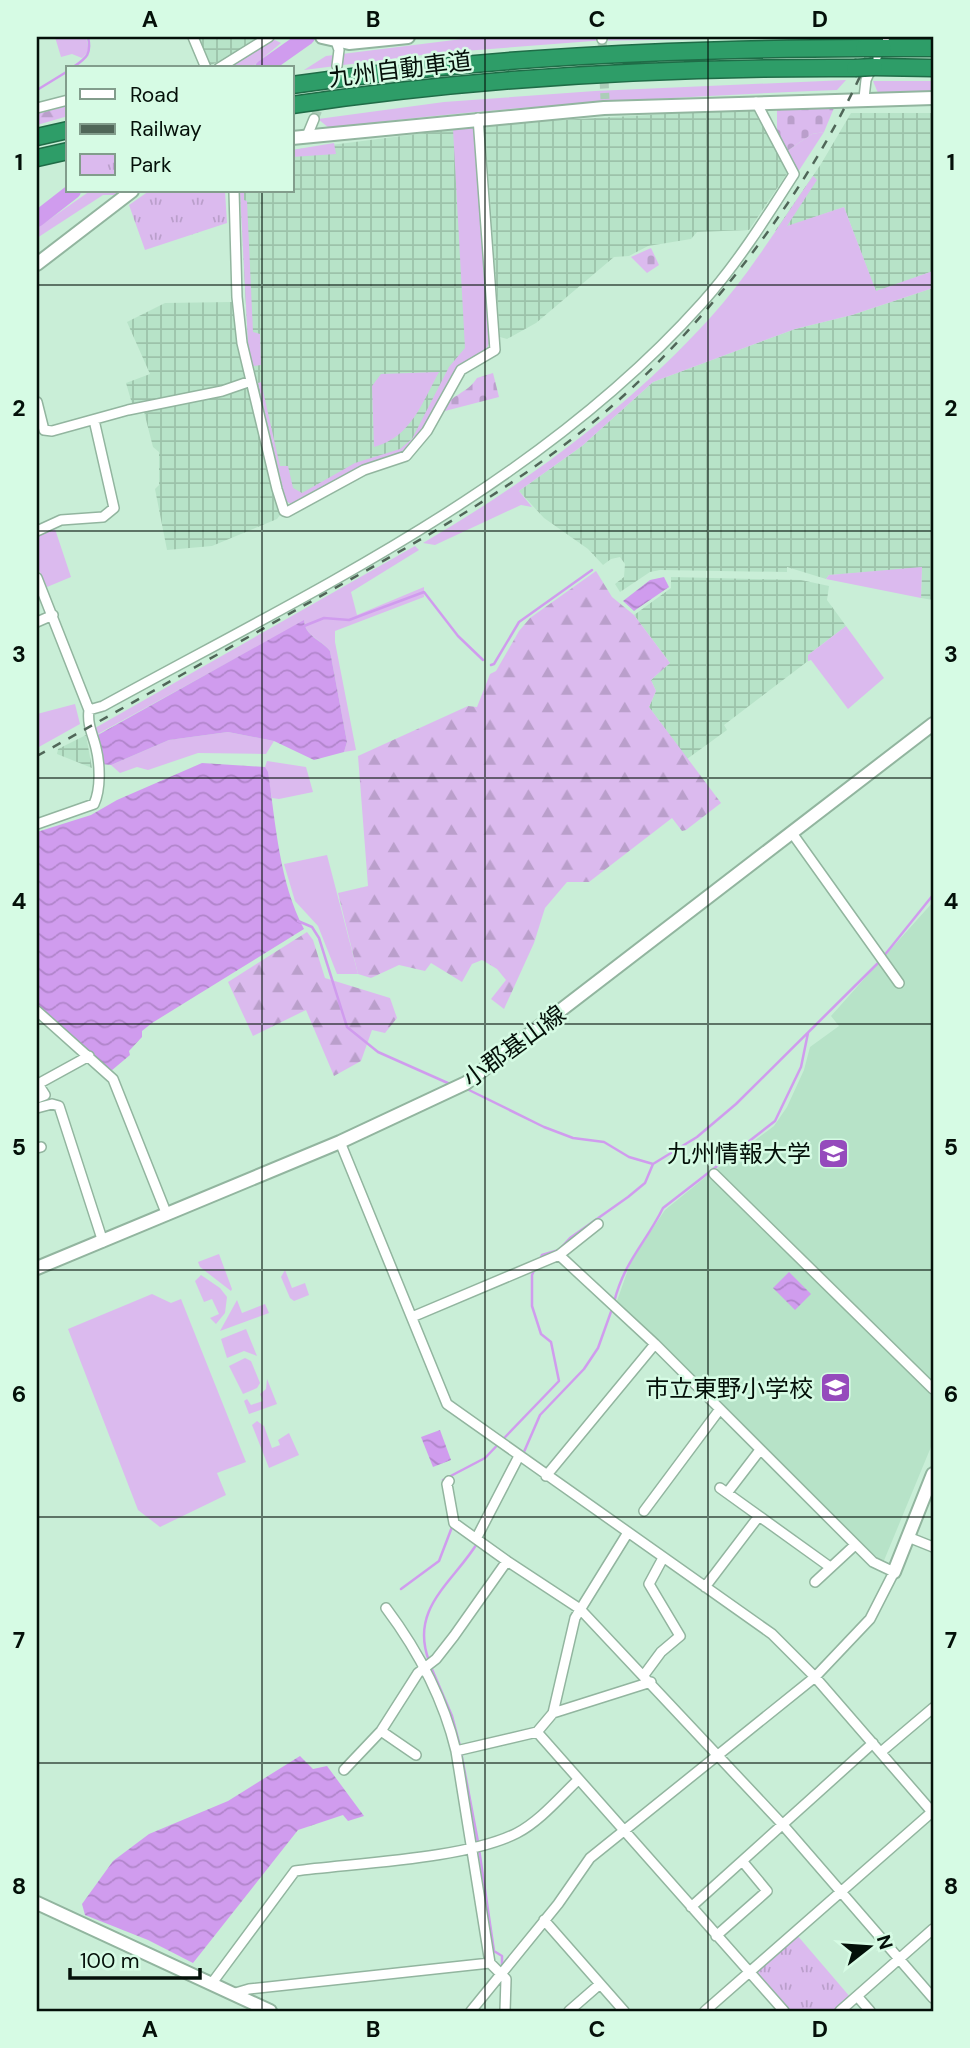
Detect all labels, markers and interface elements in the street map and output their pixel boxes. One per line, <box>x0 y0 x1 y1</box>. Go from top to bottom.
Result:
text: A <box>142 4 158 34</box>
text: B <box>366 4 380 34</box>
text: C <box>589 4 605 34</box>
text: D <box>812 4 828 34</box>
street label: 九州自動車道 <box>327 45 473 93</box>
legend <box>66 66 294 192</box>
text: Road <box>130 81 179 109</box>
text: Railway <box>130 115 202 143</box>
text: 1 <box>15 147 23 177</box>
text: 1 <box>947 147 955 177</box>
text: Park <box>130 151 172 179</box>
text: 2 <box>12 393 26 423</box>
text: 2 <box>944 393 958 423</box>
text: 3 <box>12 639 26 669</box>
text: 3 <box>944 639 958 669</box>
text: 4 <box>12 886 27 916</box>
text: 4 <box>944 886 959 916</box>
street label: 小郡基山線 <box>456 998 572 1094</box>
text: 5 <box>12 1132 26 1162</box>
text: 5 <box>944 1132 958 1162</box>
school or university icon: 九州情報大学 <box>817 1136 851 1170</box>
place label: 九州情報大学 <box>667 1138 811 1169</box>
school or university icon: 市立東野小学校 <box>819 1371 853 1405</box>
place label: 市立東野小学校 <box>645 1373 813 1404</box>
text: 6 <box>12 1379 26 1409</box>
text: 6 <box>944 1379 958 1409</box>
text: 7 <box>13 1625 25 1655</box>
text: 7 <box>945 1625 957 1655</box>
text: 8 <box>12 1871 26 1901</box>
text: 8 <box>944 1871 958 1901</box>
north arrow <box>834 1912 904 1982</box>
text: N <box>871 1932 899 1952</box>
scale bar <box>70 1936 200 1980</box>
text: 100 m <box>80 1947 140 1975</box>
text: A <box>142 2014 158 2044</box>
text: B <box>366 2014 380 2044</box>
text: C <box>589 2014 605 2044</box>
text: D <box>812 2014 828 2044</box>

